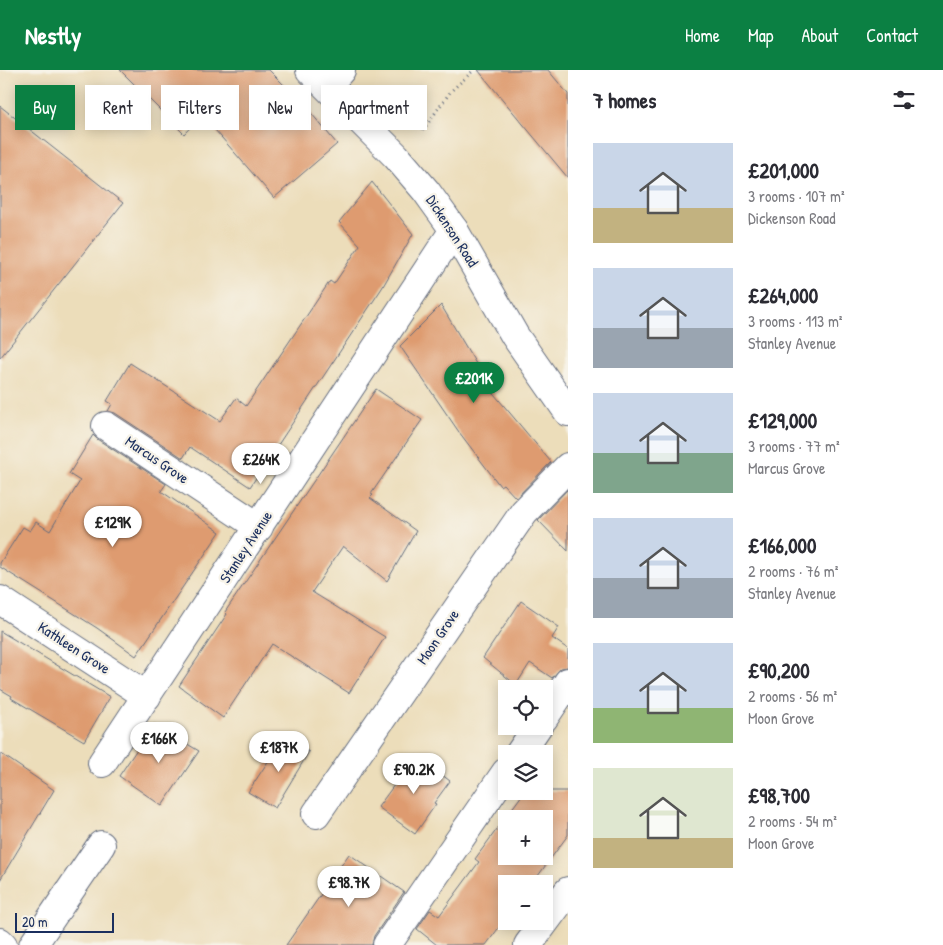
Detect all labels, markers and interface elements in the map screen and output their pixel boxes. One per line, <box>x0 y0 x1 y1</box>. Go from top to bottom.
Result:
text: Nestly <box>25 19 81 51</box>
text: Home <box>685 23 720 48</box>
text: Map <box>748 23 773 48</box>
text: About <box>801 23 838 48</box>
text: Contact <box>866 23 918 48</box>
chip: Buy <box>15 85 75 130</box>
chip: Rent <box>85 85 151 130</box>
chip: Filters <box>161 85 239 130</box>
chip: New <box>249 85 311 130</box>
chip: Apartment <box>321 85 427 130</box>
text: 7 homes <box>593 86 656 115</box>
icon: filters <box>890 86 918 114</box>
text: £201,000 <box>748 156 819 185</box>
icon: home <box>633 163 693 223</box>
text: 3 rooms · 107 m² <box>748 185 845 207</box>
street label: Dickenson Road <box>421 191 484 271</box>
text: Dickenson Road <box>748 207 835 229</box>
text: £264,000 <box>748 281 818 310</box>
icon: home <box>633 288 693 348</box>
text: 3 rooms · 113 m² <box>748 310 843 332</box>
text: Stanley Avenue <box>748 332 836 354</box>
pin: £201K <box>439 362 509 404</box>
text: £201K <box>455 367 493 389</box>
text: £129,000 <box>748 406 817 435</box>
icon: home <box>633 413 693 473</box>
street label: Marcus Grove <box>121 431 193 489</box>
text: 3 rooms · 77 m² <box>748 435 840 457</box>
pin: £264K <box>226 442 296 485</box>
text: £264K <box>242 448 280 470</box>
text: Marcus Grove <box>748 457 825 479</box>
pin: £129K <box>78 506 148 548</box>
street label: Stanley Avenue <box>214 506 277 587</box>
text: £129K <box>95 511 131 533</box>
text: £166,000 <box>748 531 816 560</box>
icon: home <box>633 538 693 598</box>
text: 2 rooms · 76 m² <box>748 560 838 582</box>
text: Stanley Avenue <box>748 582 836 604</box>
street label: Moon Grove <box>411 605 464 668</box>
street label: Kathleen Grove <box>34 616 115 679</box>
text: £90,200 <box>748 656 810 685</box>
icon: home <box>633 663 693 723</box>
map controls <box>498 680 553 930</box>
button: locate <box>498 680 553 735</box>
text: 2 rooms · 56 m² <box>748 685 837 707</box>
text: Moon Grove <box>748 707 814 729</box>
pin: £166K <box>124 722 194 764</box>
text: £166K <box>141 727 177 749</box>
pin: £187K <box>244 730 314 773</box>
text: £187K <box>260 736 298 758</box>
button: layers <box>498 745 553 800</box>
pin: £90.2K <box>373 752 455 795</box>
text: £90.2K <box>393 758 435 780</box>
text: £98,700 <box>748 781 810 810</box>
icon: home <box>633 788 693 848</box>
button: + <box>498 810 553 865</box>
text: 2 rooms · 54 m² <box>748 810 837 832</box>
text: Moon Grove <box>748 832 814 854</box>
pin: £98.7K <box>308 866 390 908</box>
text: £98.7K <box>328 871 370 893</box>
button: − <box>498 875 553 930</box>
scale bar <box>15 910 114 933</box>
text: 20 m <box>22 912 48 931</box>

